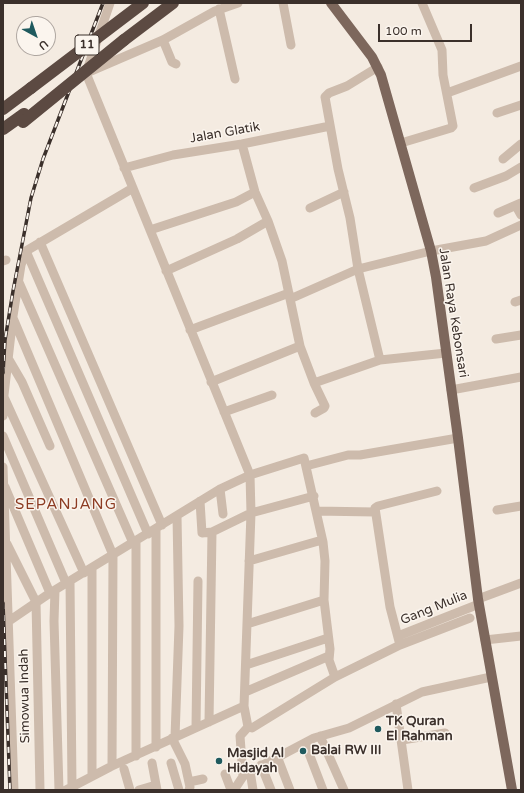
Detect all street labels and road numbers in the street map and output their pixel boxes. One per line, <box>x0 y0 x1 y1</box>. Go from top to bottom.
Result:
road number: 11 <box>75 35 99 55</box>
street label: Jalan Glatik <box>189 119 261 147</box>
street label: Jalan Raya Kebonsari <box>435 247 471 379</box>
street label: Gang Mulia <box>398 588 470 628</box>
street label: Simowua Indah <box>16 649 34 743</box>

